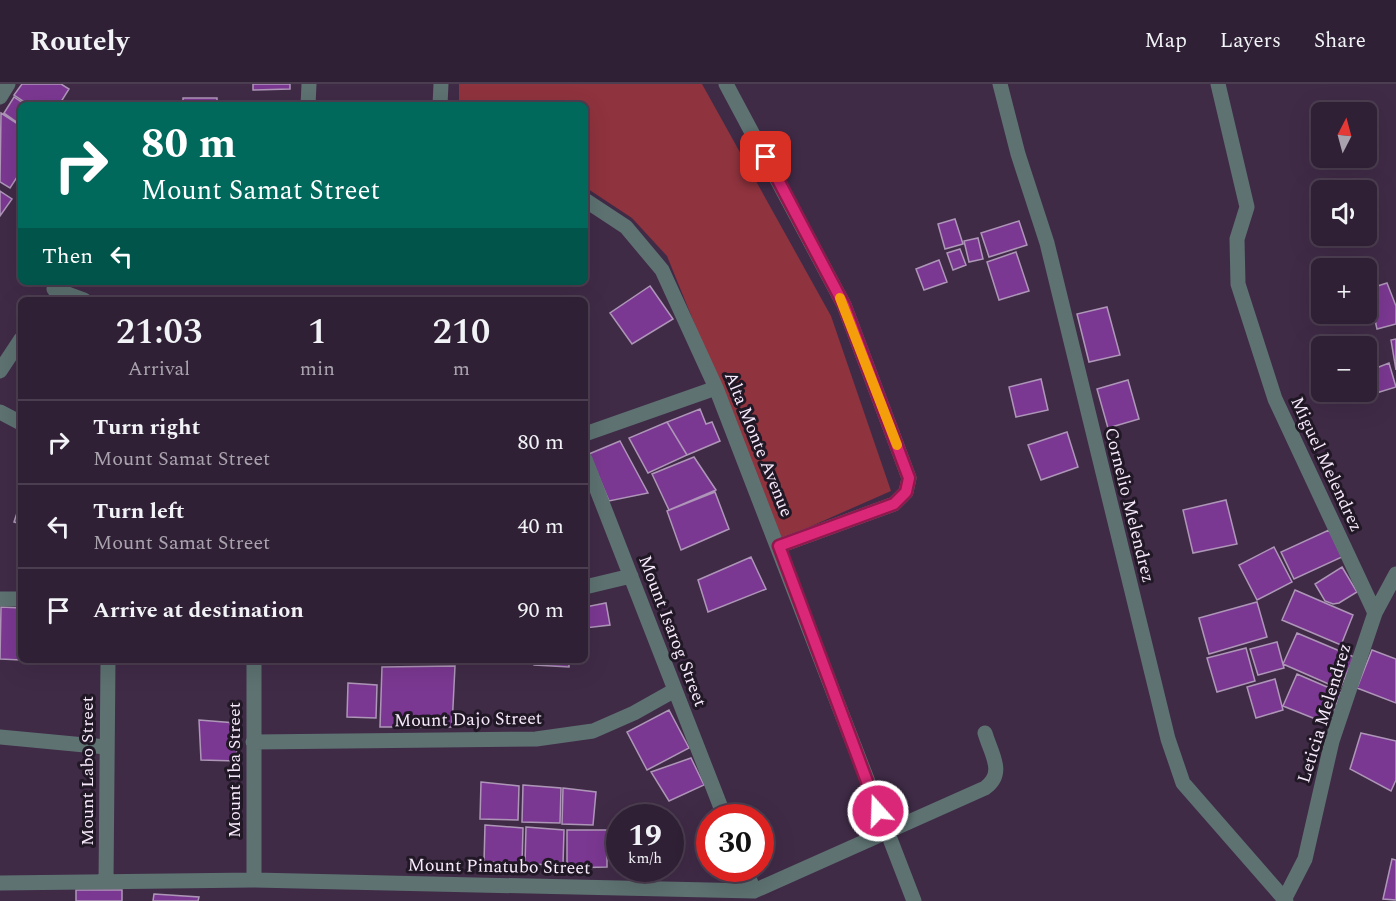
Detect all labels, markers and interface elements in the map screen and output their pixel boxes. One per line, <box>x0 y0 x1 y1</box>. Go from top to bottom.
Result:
text: Routely <box>30 20 129 63</box>
text: Map <box>1145 25 1187 57</box>
text: Layers <box>1220 25 1281 57</box>
text: Share <box>1314 25 1366 57</box>
north arrow <box>1311 102 1377 168</box>
map controls <box>1311 102 1377 402</box>
text: 80 m <box>141 113 236 176</box>
icon: right <box>42 126 120 204</box>
pin <box>740 131 791 182</box>
icon: arrive <box>749 140 782 173</box>
text: Mount Samat Street <box>141 170 380 212</box>
button: sound <box>1311 180 1377 246</box>
text: Then <box>42 240 93 273</box>
icon: left <box>105 240 138 273</box>
button: + <box>1311 258 1377 324</box>
text: 21:03 <box>116 305 202 360</box>
text: 1 <box>308 305 327 360</box>
text: 210 <box>432 305 490 360</box>
button: − <box>1311 336 1377 402</box>
text: Arrival <box>128 354 190 384</box>
text: min <box>300 354 335 384</box>
text: m <box>453 354 470 384</box>
street label: Alta Monte Avenue <box>717 367 800 521</box>
street label: Miguel Melendrez <box>1283 392 1370 536</box>
text: Turn right <box>93 411 200 444</box>
street label: Cornelio Melendrez <box>1097 425 1162 586</box>
icon: right <box>42 426 75 459</box>
text: 80 m <box>518 426 564 459</box>
text: Mount Samat Street <box>93 444 270 474</box>
text: Turn left <box>93 495 185 528</box>
icon: left <box>42 510 75 543</box>
text: 40 m <box>518 510 564 543</box>
text: Mount Samat Street <box>93 528 270 558</box>
street label: Mount Isarog Street <box>631 551 714 711</box>
icon: arrive <box>42 594 75 627</box>
text: Arrive at destination <box>93 594 304 627</box>
text: 90 m <box>518 594 564 627</box>
street label: Leticia Melendrez <box>1290 640 1359 786</box>
street label: Mount Labo Street <box>74 696 101 846</box>
street label: Mount Iba Street <box>221 702 248 838</box>
street label: Mount Dajo Street <box>394 705 542 734</box>
position arrow <box>846 779 910 843</box>
speed limit sign: 30 <box>696 804 774 882</box>
text: 19 <box>628 813 662 859</box>
text: km/h <box>628 847 662 870</box>
street label: Mount Pinatubo Street <box>407 851 591 882</box>

